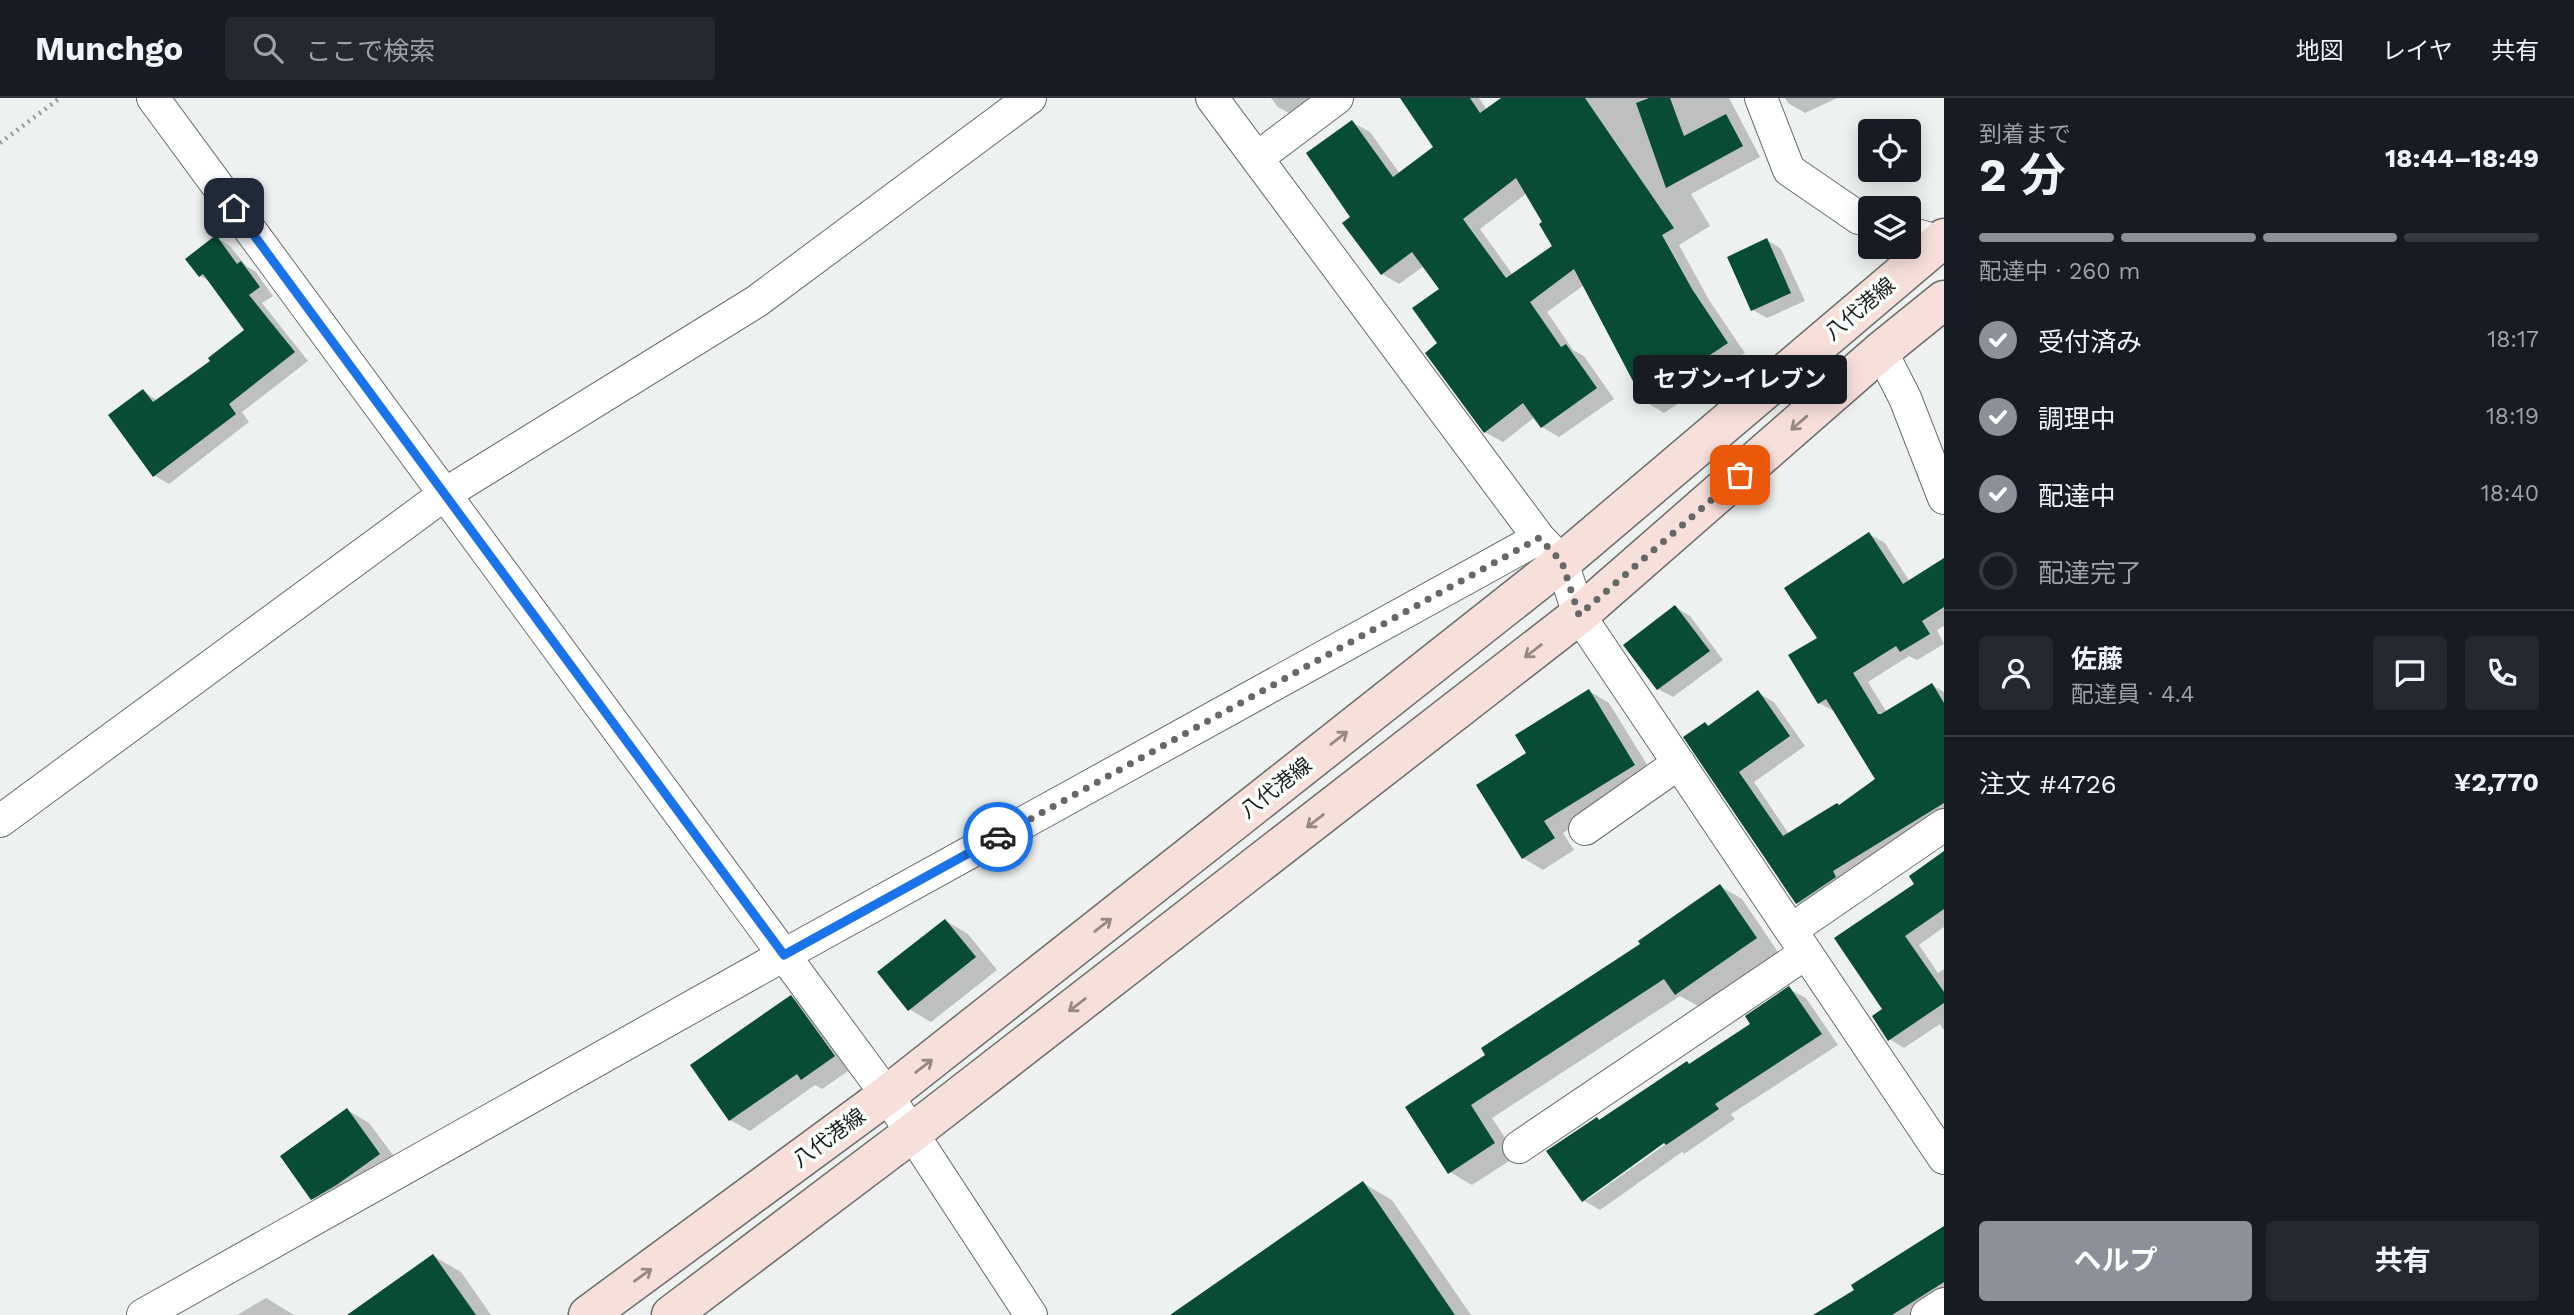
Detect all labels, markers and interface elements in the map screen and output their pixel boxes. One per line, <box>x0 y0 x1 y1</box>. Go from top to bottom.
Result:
search box <box>225 17 715 80</box>
text: Munchgo <box>35 29 183 68</box>
icon: search <box>249 29 287 67</box>
text: ここで検索 <box>305 36 435 66</box>
text: 地図 <box>2296 37 2344 65</box>
text: レイヤ <box>2382 37 2453 65</box>
text: 共有 <box>2491 37 2539 65</box>
map controls <box>1858 119 1921 259</box>
button: locate <box>1858 119 1921 182</box>
text: 到着まで <box>1979 121 2071 148</box>
text: 18:44–18:49 <box>2385 143 2539 173</box>
text: 2 分 <box>1979 148 2066 202</box>
pin <box>204 178 264 238</box>
icon: home <box>215 189 253 227</box>
button: layers <box>1858 196 1921 259</box>
text: 配達中 · 260 m <box>1979 258 2140 285</box>
street label: 八代港線 <box>1819 272 1900 345</box>
icon: check <box>1979 321 2017 359</box>
text: 18:17 <box>2487 326 2539 353</box>
text: 受付済み <box>2038 327 2142 357</box>
callout: セブン-イレブン <box>1633 356 1847 405</box>
text: セブン-イレブン <box>1653 366 1827 393</box>
icon: check <box>1979 398 2017 436</box>
text: 18:19 <box>2486 403 2539 430</box>
text: 調理中 <box>2038 404 2116 434</box>
one-way arrow <box>1790 415 1808 431</box>
pin <box>1710 445 1770 505</box>
icon: bag <box>1721 456 1759 494</box>
icon: check <box>1979 475 2017 513</box>
text: 18:40 <box>2481 480 2539 507</box>
text: 配達中 <box>2038 481 2116 511</box>
text: 配達完了 <box>2038 558 2142 588</box>
button: person <box>1979 636 2053 710</box>
button: chat <box>2373 636 2447 710</box>
button: phone <box>2465 636 2539 710</box>
one-way arrow <box>1525 644 1543 659</box>
text: 佐藤 <box>2071 644 2123 674</box>
text: 配達員 · 4.4 <box>2071 681 2195 708</box>
one-way arrow <box>1329 731 1348 746</box>
street label: 八代港線 <box>1235 752 1316 823</box>
text: ¥2,770 <box>2454 767 2539 797</box>
text: 注文 #4726 <box>1979 769 2117 799</box>
courier <box>963 802 1033 872</box>
one-way arrow <box>1306 813 1324 828</box>
icon: car <box>979 818 1017 856</box>
one-way arrow <box>1093 917 1111 932</box>
one-way arrow <box>1068 997 1086 1012</box>
one-way arrow <box>915 1058 933 1073</box>
street label: 八代港線 <box>787 1103 870 1172</box>
button: ヘルプ <box>1979 1221 2252 1301</box>
button: 共有 <box>2266 1221 2539 1301</box>
one-way arrow <box>633 1267 652 1282</box>

